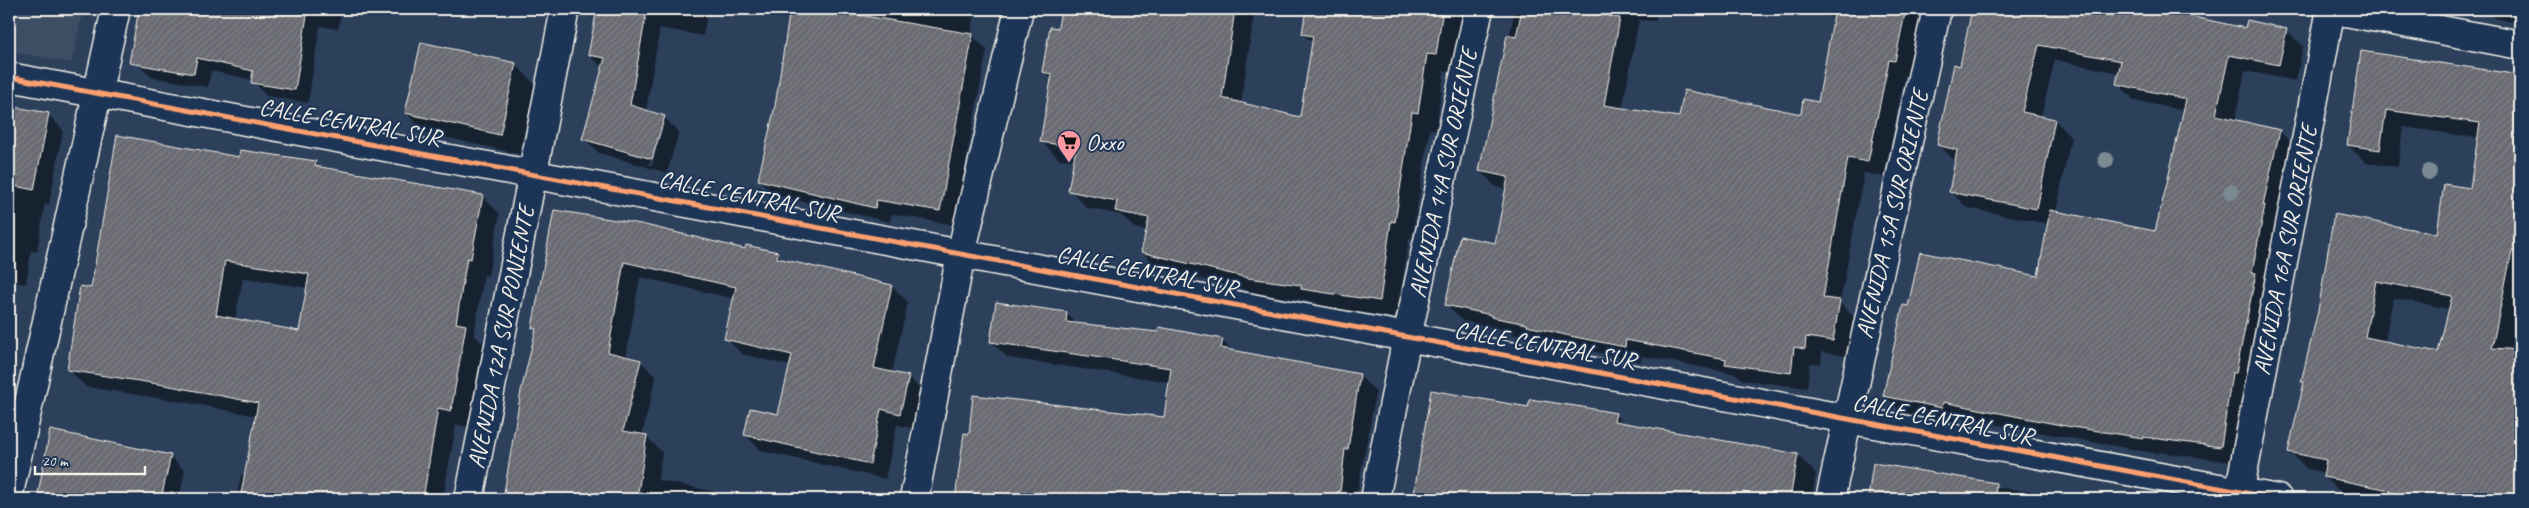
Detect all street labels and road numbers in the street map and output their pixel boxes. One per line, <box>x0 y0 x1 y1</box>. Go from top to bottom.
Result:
street label: AVENIDA 14A SUR ORIENTE <box>1402 43 1485 300</box>
street label: AVENIDA 15A SUR ORIENTE <box>1849 84 1936 341</box>
street label: CALLE CENTRAL SUR <box>257 91 446 153</box>
street label: AVENIDA 16A SUR ORIENTE <box>2246 120 2324 377</box>
street label: CALLE CENTRAL SUR <box>656 164 845 229</box>
street label: AVENIDA 12A SUR PONIENTE <box>461 200 542 471</box>
street label: CALLE CENTRAL SUR <box>1054 239 1243 304</box>
street label: CALLE CENTRAL SUR <box>1452 314 1641 376</box>
street label: CALLE CENTRAL SUR <box>1850 387 2039 452</box>

